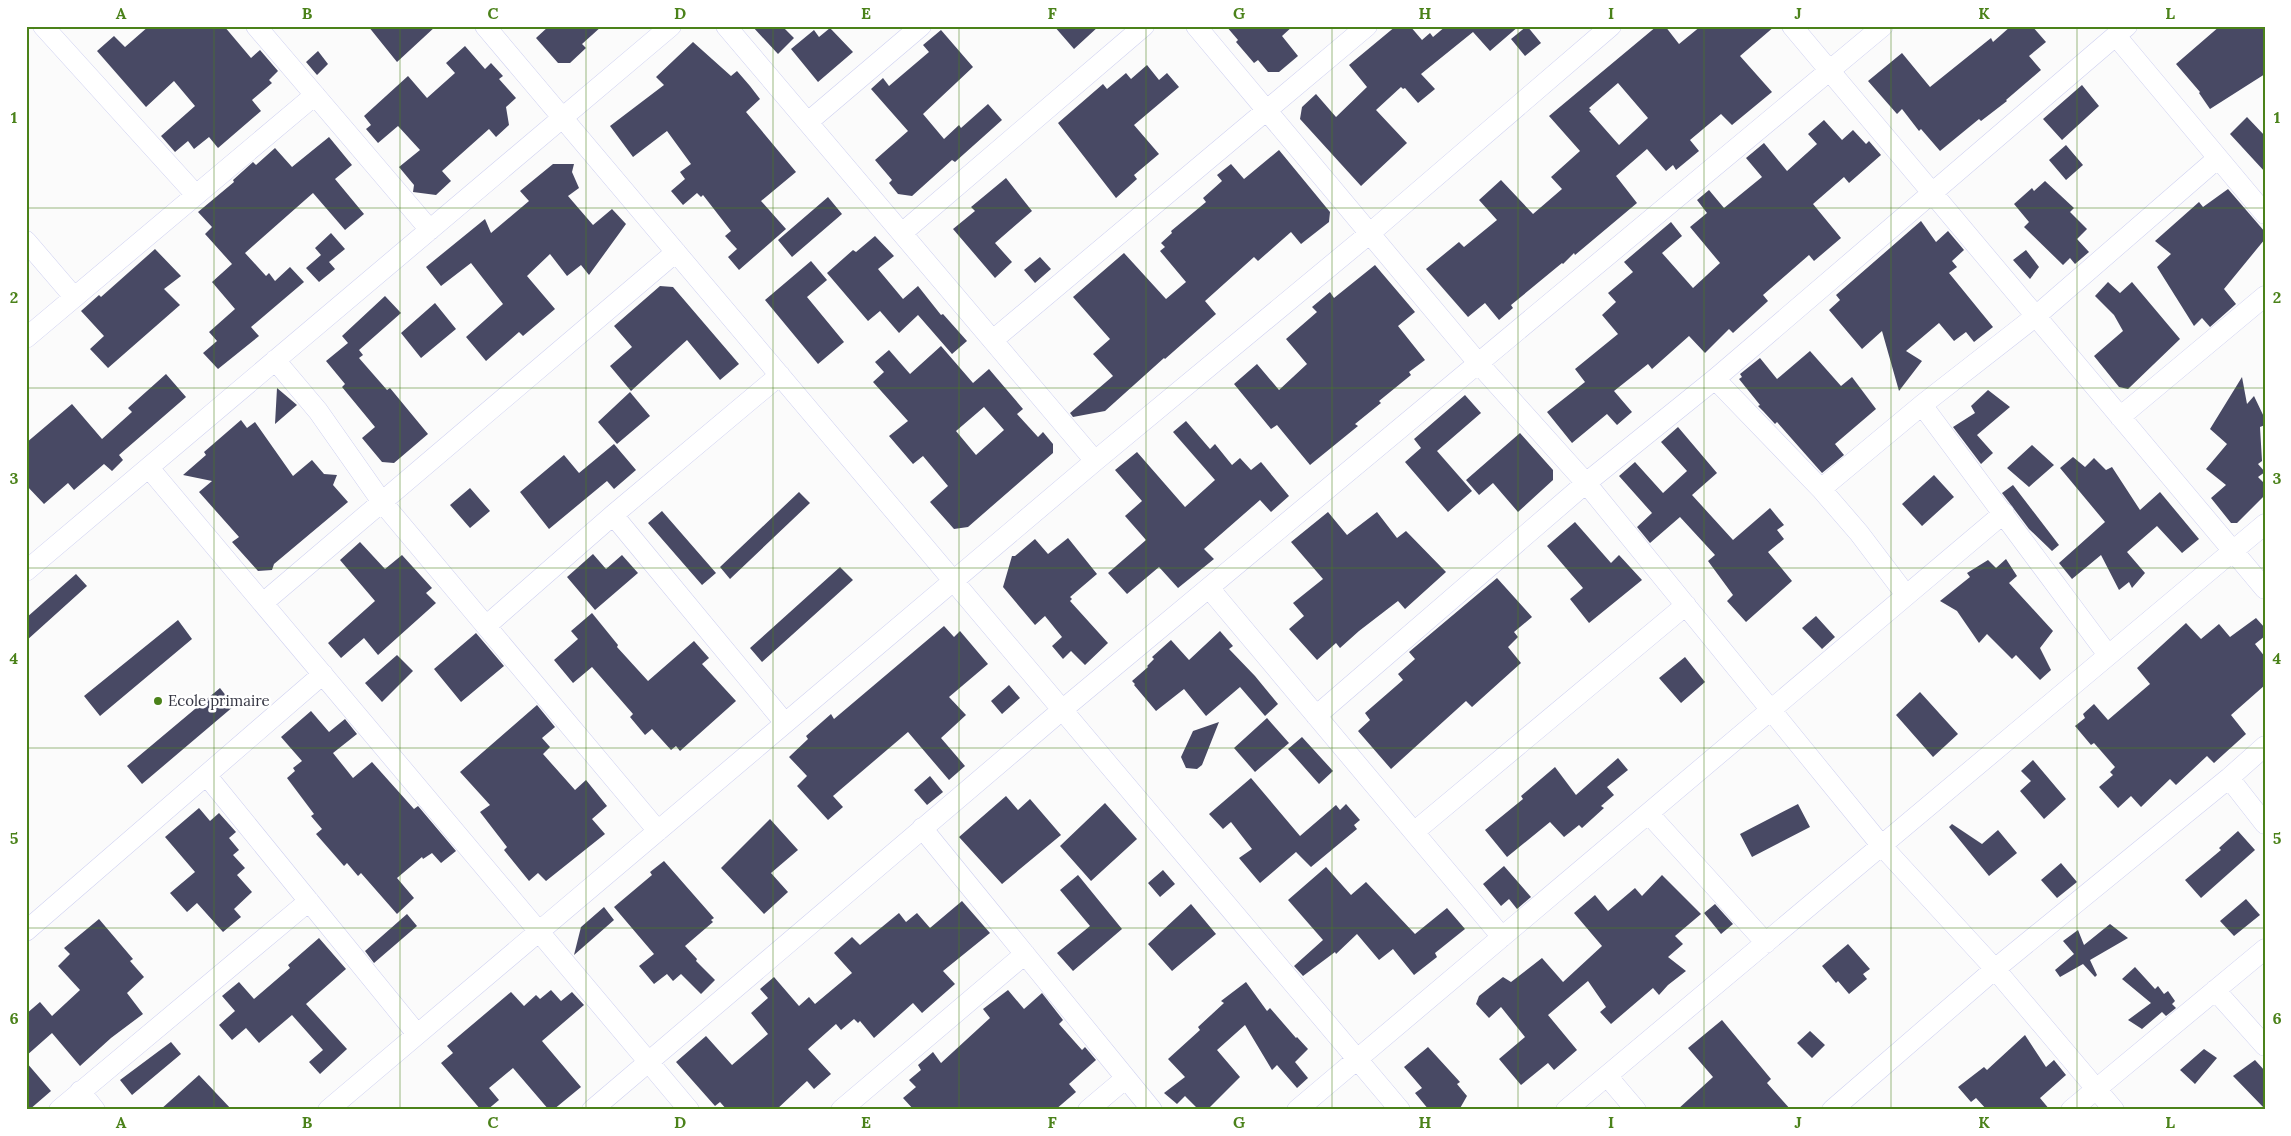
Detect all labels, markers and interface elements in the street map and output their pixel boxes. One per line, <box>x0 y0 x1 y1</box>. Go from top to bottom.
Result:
text: A <box>116 3 127 23</box>
text: B <box>302 3 313 23</box>
text: C <box>487 3 499 23</box>
text: D <box>674 3 686 23</box>
text: E <box>861 3 871 23</box>
text: F <box>1047 3 1057 23</box>
text: G <box>1233 3 1245 23</box>
text: H <box>1419 3 1432 23</box>
text: I <box>1608 3 1614 23</box>
text: J <box>1794 3 1802 23</box>
text: K <box>1978 3 1990 23</box>
text: L <box>2165 3 2175 23</box>
text: 1 <box>11 107 17 127</box>
text: 1 <box>2274 107 2280 127</box>
text: 2 <box>10 287 18 307</box>
text: 2 <box>2273 287 2281 307</box>
text: 3 <box>10 468 19 488</box>
text: 3 <box>2273 468 2282 488</box>
text: 4 <box>10 648 19 668</box>
text: 4 <box>2273 648 2282 668</box>
place label: Ecole primaire <box>168 691 270 710</box>
marker: Ecole primaire <box>152 695 164 707</box>
text: 5 <box>10 828 19 848</box>
text: 5 <box>2273 828 2282 848</box>
text: 6 <box>9 1008 19 1028</box>
text: 6 <box>2272 1008 2282 1028</box>
text: A <box>116 1112 127 1132</box>
text: B <box>302 1112 313 1132</box>
text: C <box>487 1112 499 1132</box>
text: D <box>674 1112 686 1132</box>
text: E <box>861 1112 871 1132</box>
text: F <box>1047 1112 1057 1132</box>
text: G <box>1233 1112 1245 1132</box>
text: H <box>1419 1112 1432 1132</box>
text: I <box>1608 1112 1614 1132</box>
text: J <box>1794 1112 1802 1132</box>
text: K <box>1978 1112 1990 1132</box>
text: L <box>2165 1112 2175 1132</box>

